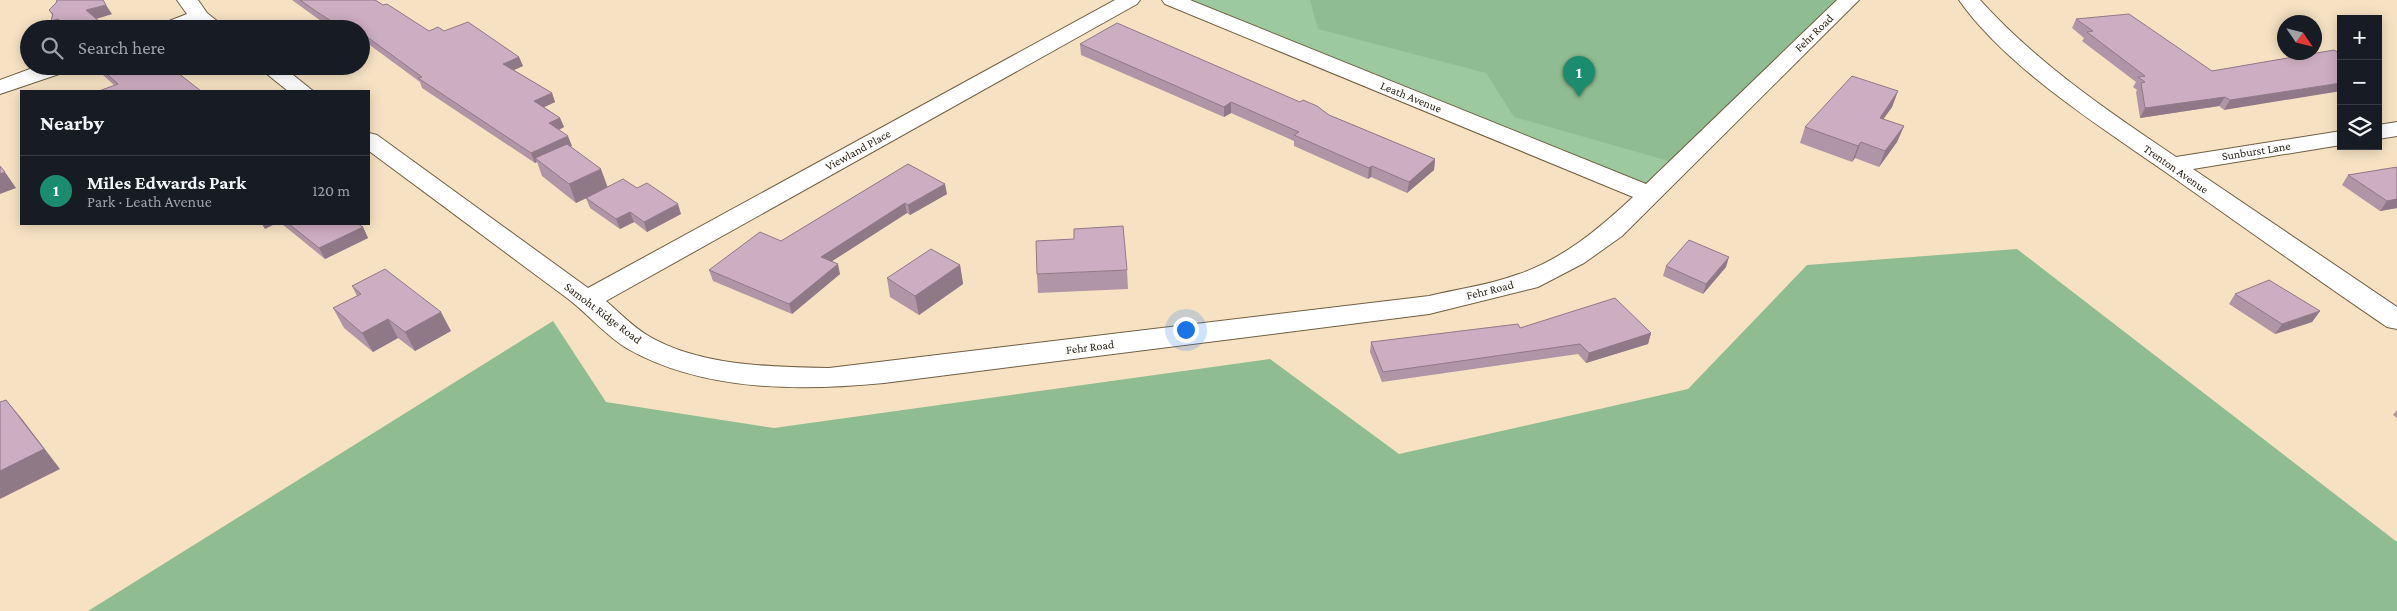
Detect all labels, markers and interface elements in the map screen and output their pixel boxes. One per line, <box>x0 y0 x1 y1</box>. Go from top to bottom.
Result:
street label: Fehr Road <box>1792 11 1837 55</box>
north arrow <box>2277 15 2322 60</box>
map controls <box>2337 15 2382 150</box>
button: + <box>2337 15 2382 60</box>
search box <box>20 20 370 75</box>
icon: search <box>38 34 66 62</box>
text: Search here <box>78 37 165 58</box>
pin: 1 <box>1563 56 1595 97</box>
button: − <box>2337 60 2382 105</box>
street label: Leath Avenue <box>1378 78 1444 116</box>
button: layers <box>2337 105 2382 150</box>
text: Nearby <box>40 111 104 135</box>
street label: Viewland Place <box>823 126 893 174</box>
street label: Sunburst Lane <box>2221 139 2291 163</box>
street label: Trenton Avenue <box>2141 141 2211 197</box>
text: Miles Edwards Park <box>87 172 246 193</box>
text: 1 <box>53 182 59 199</box>
text: 120 m <box>312 182 350 199</box>
text: Park · Leath Avenue <box>87 193 212 210</box>
street label: Fehr Road <box>1465 277 1516 303</box>
street label: Samoht Ridge Road <box>562 279 645 347</box>
your location <box>1173 317 1199 343</box>
street label: Fehr Road <box>1065 337 1115 357</box>

